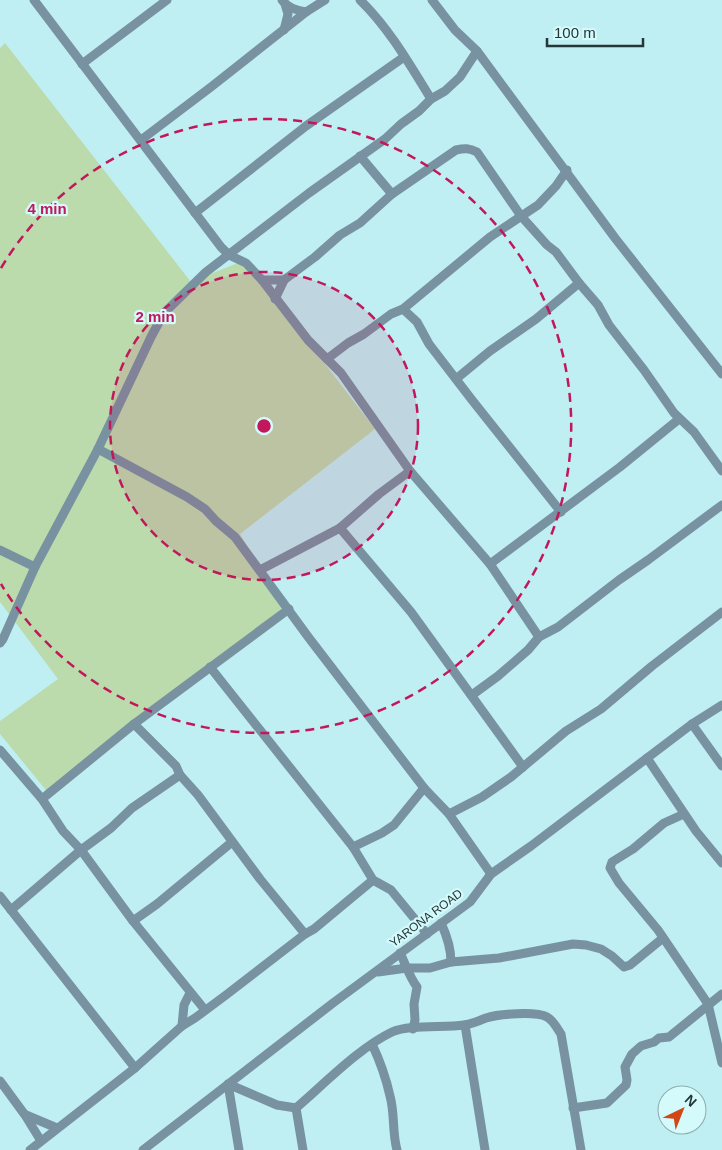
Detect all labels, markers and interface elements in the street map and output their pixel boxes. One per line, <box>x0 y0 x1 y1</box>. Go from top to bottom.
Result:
scale bar <box>547 15 643 47</box>
text: 100 m <box>554 24 596 41</box>
text: 4 min <box>27 200 67 217</box>
text: 2 min <box>135 308 175 325</box>
centre of rings <box>255 417 273 435</box>
street label: YARONA ROAD <box>387 886 465 950</box>
north arrow <box>657 1085 707 1135</box>
text: N <box>682 1091 700 1110</box>

